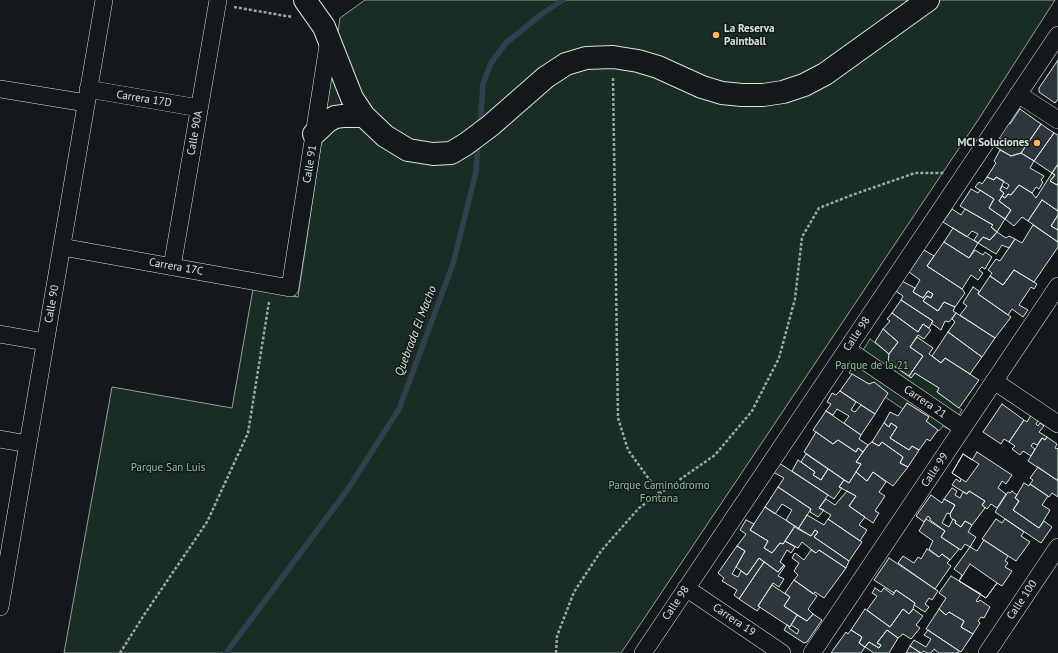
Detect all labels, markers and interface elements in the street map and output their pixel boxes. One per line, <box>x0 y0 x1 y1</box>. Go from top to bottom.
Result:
place label: La Reserva Paintball <box>724 22 774 48</box>
marker: La Reserva Paintball <box>711 30 721 40</box>
street label: Carrera 17D <box>115 88 173 110</box>
street label: Calle 90A <box>185 110 205 156</box>
place label: MCI Soluciones <box>957 136 1029 150</box>
marker: MCI Soluciones <box>1032 138 1042 148</box>
street label: Calle 91 <box>300 144 320 184</box>
street label: Carrera 17C <box>148 256 204 278</box>
street label: Calle 90 <box>42 284 62 324</box>
water label: Quebrada El Macho <box>392 284 440 378</box>
street label: Calle 98 <box>841 314 873 354</box>
park label: Parque de la 21 <box>835 359 909 373</box>
street label: Carrera 21 <box>901 383 949 421</box>
street label: Calle 99 <box>919 450 951 490</box>
park label: Parque San Luis <box>131 461 205 475</box>
park label: Parque Caminódromo Fontana <box>608 479 710 505</box>
street label: Calle 100 <box>1004 578 1040 622</box>
street label: Calle 98 <box>660 583 692 623</box>
street label: Carrera 19 <box>710 601 758 639</box>

